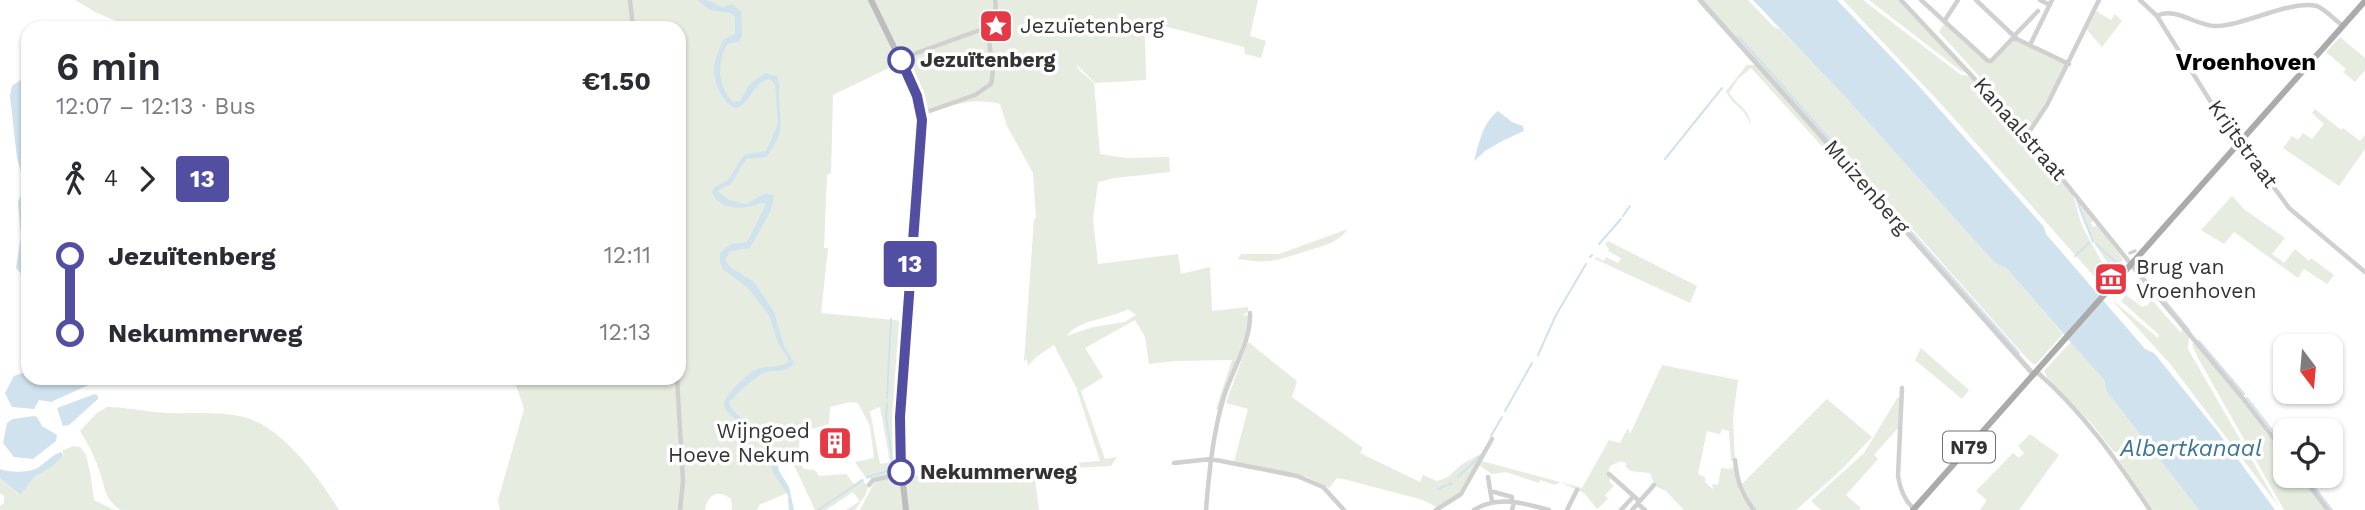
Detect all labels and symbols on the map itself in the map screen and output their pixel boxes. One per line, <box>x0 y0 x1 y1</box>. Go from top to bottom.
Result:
place icon: Jezuïetenberg <box>977 7 1015 45</box>
place label: Jezuïetenberg <box>1020 13 1165 38</box>
marker: Jezuïtenberg <box>888 47 914 73</box>
place label: Jezuïtenberg <box>920 47 1056 72</box>
district label: Vroenhoven <box>2176 48 2316 76</box>
street label: Kanaalstraat <box>1969 72 2072 186</box>
street label: Krijtstraat <box>2203 95 2284 193</box>
street label: Muizenberg <box>1820 134 1916 240</box>
line badge: 13 <box>878 241 942 287</box>
place label: Brug van Vroenhoven <box>2136 254 2256 303</box>
museum icon: Brug van Vroenhoven <box>2092 260 2130 298</box>
north arrow <box>2273 334 2343 404</box>
place label: Wijngoed Hoeve Nekum <box>668 418 810 467</box>
building icon: Wijngoed Hoeve Nekum <box>816 424 854 462</box>
road number: N79 <box>1943 432 1995 462</box>
water label: Albertkanaal <box>2119 435 2262 462</box>
marker: Nekummerweg <box>888 459 914 485</box>
place label: Nekummerweg <box>920 459 1077 484</box>

